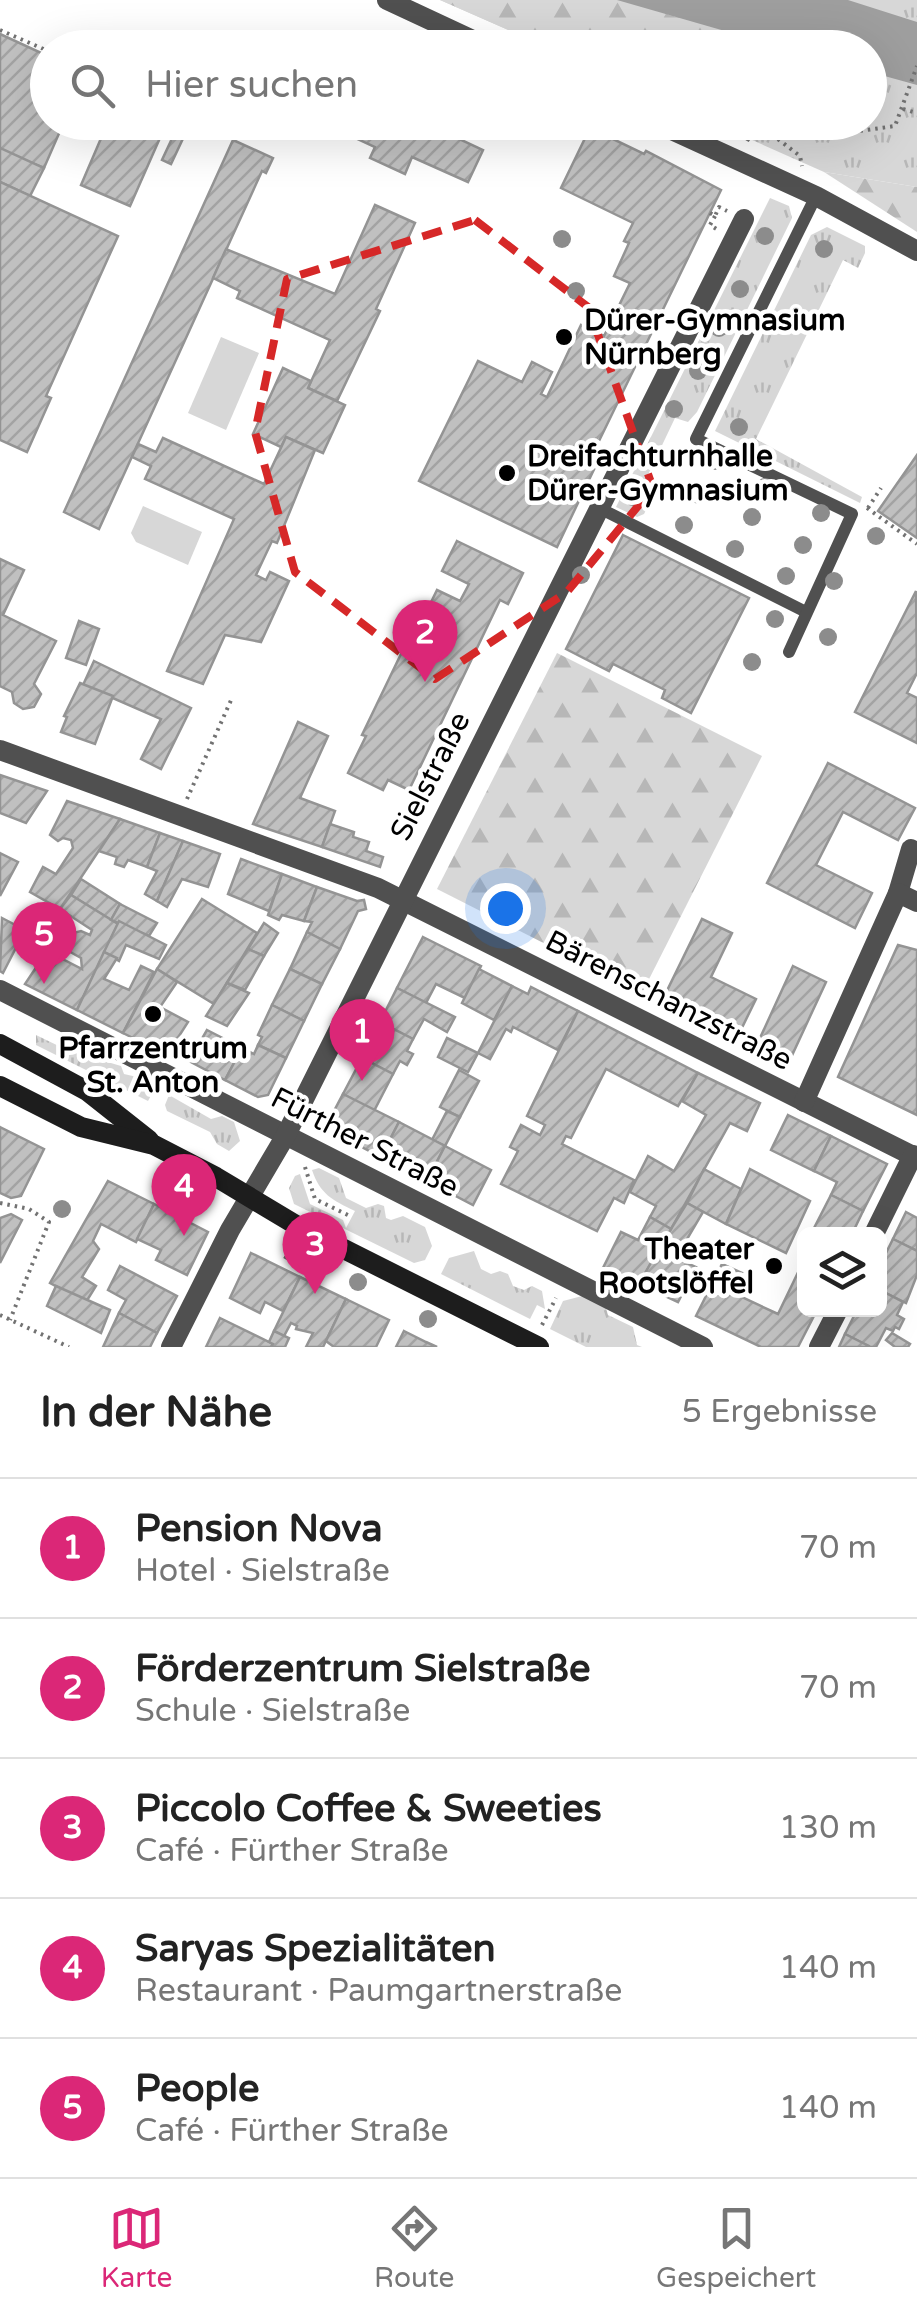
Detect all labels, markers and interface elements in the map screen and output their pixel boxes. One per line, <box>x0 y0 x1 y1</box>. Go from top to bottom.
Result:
search box <box>30 30 887 140</box>
icon: search <box>65 58 120 113</box>
text: Hier suchen <box>145 62 358 108</box>
place label: Dürer-Gymnasium Nürnberg <box>584 302 845 373</box>
marker: Dürer-Gymnasium Nürnberg <box>553 326 575 348</box>
place label: Dreifachturnhalle Dürer-Gymnasium <box>527 438 788 509</box>
marker: Dreifachturnhalle Dürer-Gymnasium <box>496 462 518 484</box>
pin: 2 <box>392 600 458 682</box>
street label: Sielstraße <box>382 706 479 847</box>
your location <box>480 883 531 934</box>
pin: 5 <box>12 902 76 984</box>
street label: Bärenschanzstraße <box>539 922 798 1079</box>
pin: 1 <box>330 998 394 1081</box>
marker: Pfarrzentrum St. Anton <box>142 1003 164 1025</box>
place label: Pfarrzentrum St. Anton <box>58 1030 248 1101</box>
street label: Fürther Straße <box>265 1079 465 1206</box>
pin: 4 <box>152 1154 216 1236</box>
pin: 3 <box>282 1212 348 1294</box>
map controls <box>797 1227 887 1317</box>
button: layers <box>797 1227 887 1317</box>
place label: Theater Rootslöffel <box>598 1231 755 1302</box>
marker: Theater Rootslöffel <box>763 1255 785 1277</box>
text: In der Nähe <box>40 1387 272 1438</box>
text: 5 Ergebnisse <box>682 1393 877 1431</box>
text: Pension Nova <box>135 1506 383 1552</box>
text: 1 <box>62 1529 83 1567</box>
text: 70 m <box>799 1529 877 1567</box>
text: Hotel · Sielstraße <box>135 1552 390 1590</box>
text: Förderzentrum Sielstraße <box>135 1646 590 1692</box>
text: 2 <box>62 1669 83 1707</box>
text: 70 m <box>799 1669 877 1707</box>
text: Schule · Sielstraße <box>135 1692 410 1730</box>
text: Piccolo Coffee & Sweeties <box>135 1786 602 1832</box>
text: 3 <box>62 1809 83 1847</box>
text: 130 m <box>779 1809 877 1847</box>
text: Café · Fürther Straße <box>135 1832 449 1870</box>
text: Saryas Spezialitäten <box>135 1926 496 1972</box>
text: 4 <box>62 1949 83 1987</box>
text: 140 m <box>779 1949 877 1987</box>
text: Restaurant · Paumgartnerstraße <box>135 1972 622 2010</box>
text: People <box>135 2066 260 2112</box>
text: 5 <box>62 2089 83 2127</box>
text: 140 m <box>779 2089 877 2127</box>
text: Café · Fürther Straße <box>135 2112 449 2150</box>
tab: Karte <box>101 2201 172 2295</box>
tab: Route <box>374 2201 454 2295</box>
tab: Gespeichert <box>656 2201 816 2295</box>

